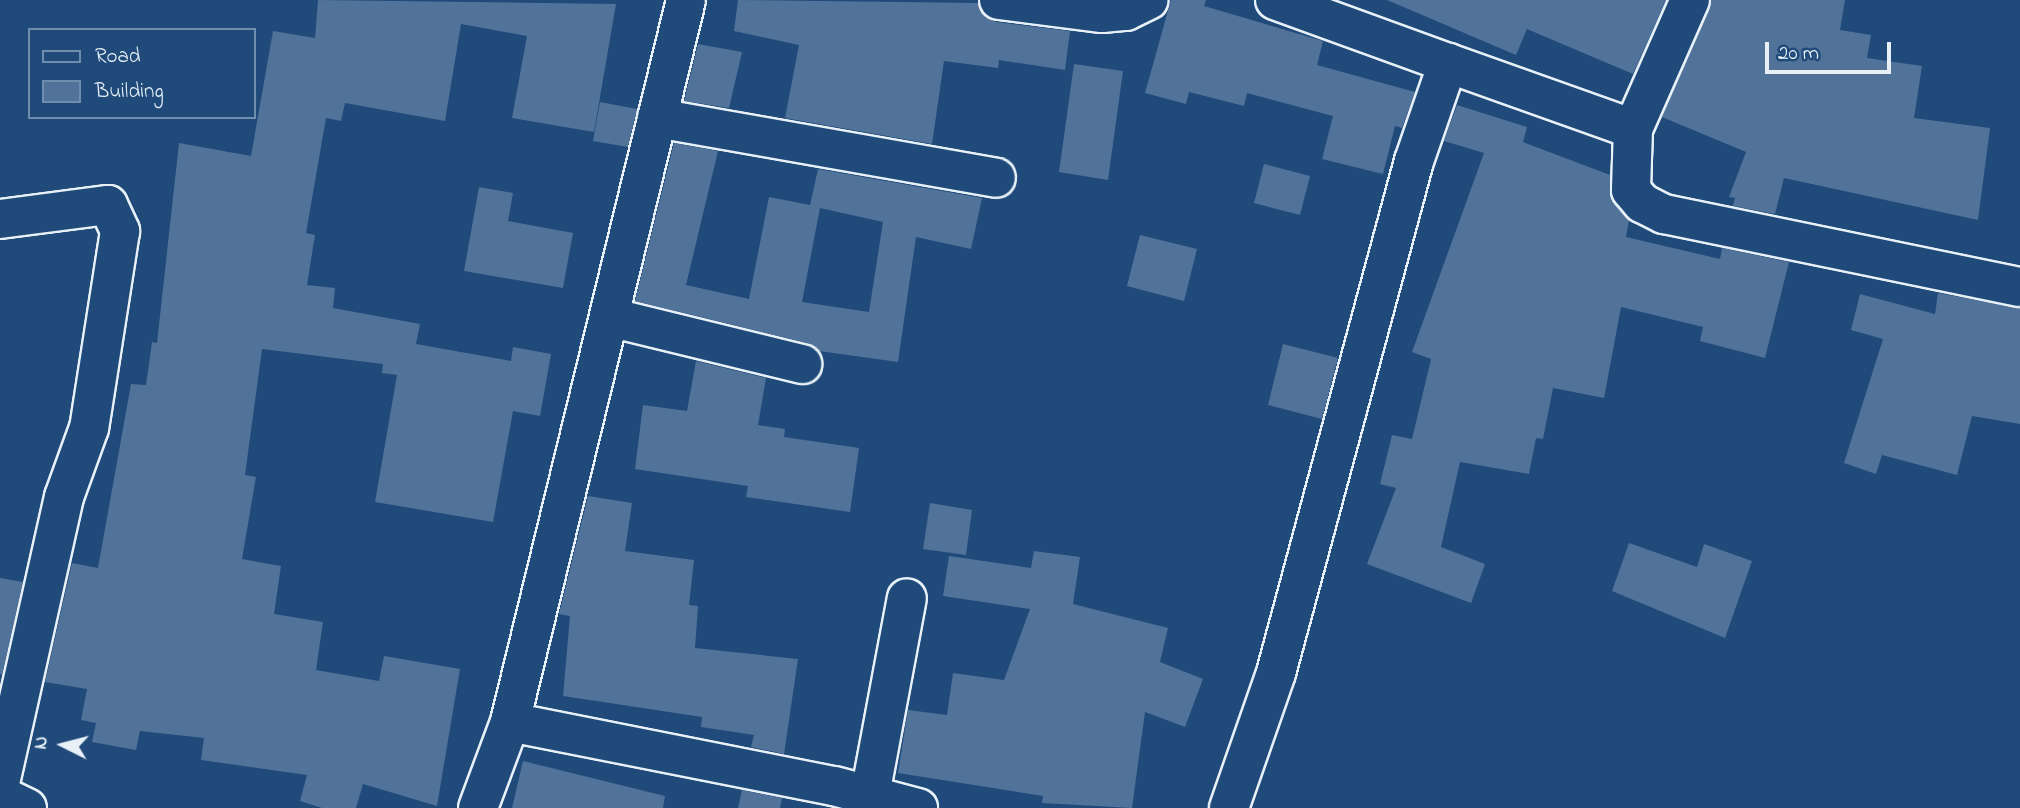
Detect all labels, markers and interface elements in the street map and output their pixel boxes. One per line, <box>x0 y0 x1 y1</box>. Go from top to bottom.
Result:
legend <box>28 28 256 119</box>
scale bar <box>1768 28 1894 72</box>
text: 20 m <box>1778 39 1819 69</box>
text: Road <box>95 42 141 72</box>
text: Building <box>95 77 164 107</box>
north arrow <box>28 710 98 780</box>
text: N <box>28 735 56 751</box>

